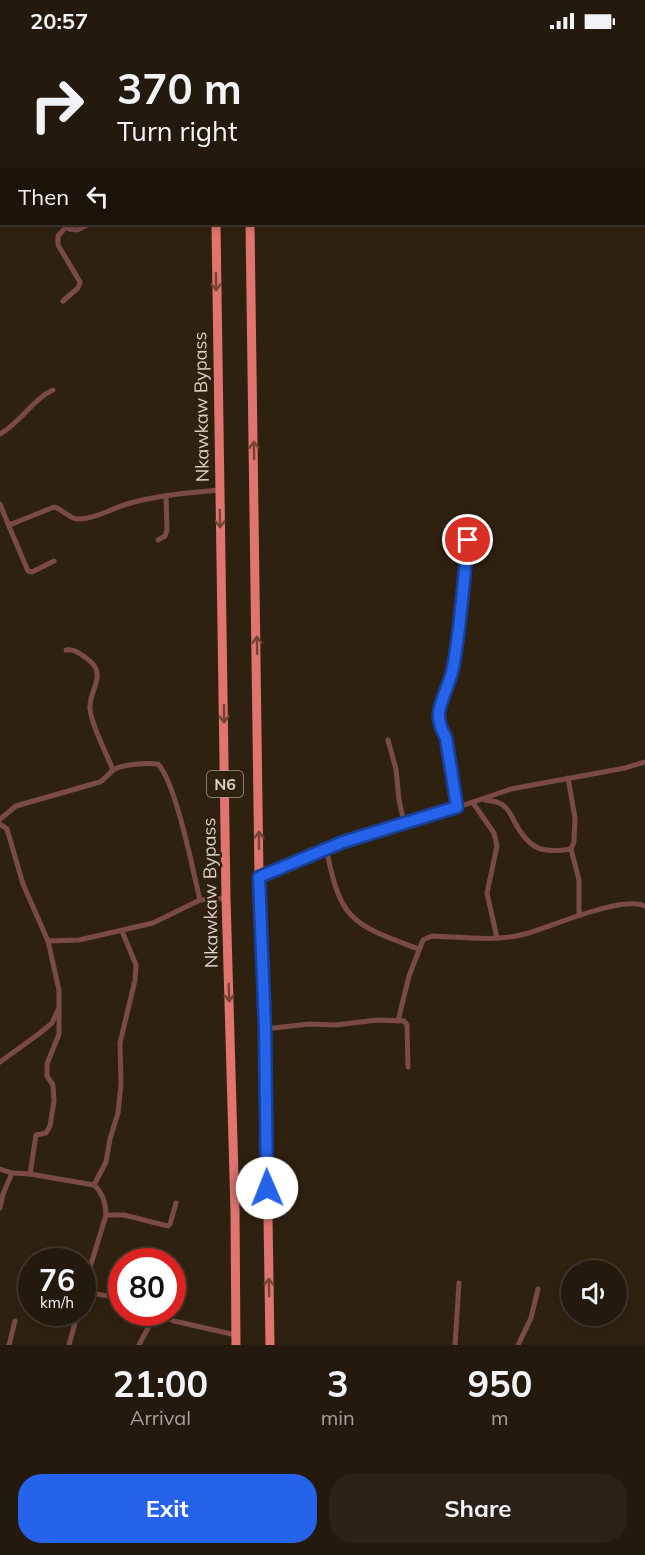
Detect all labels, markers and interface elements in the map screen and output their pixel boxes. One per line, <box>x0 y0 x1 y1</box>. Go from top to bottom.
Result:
text: 20:57 <box>30 7 88 35</box>
text: 370 m <box>117 62 242 115</box>
icon: right <box>18 66 96 144</box>
text: Turn right <box>117 114 237 148</box>
icon: left <box>81 180 114 213</box>
text: Then <box>18 183 69 211</box>
one-way arrow <box>211 271 222 291</box>
street label: Nkawkaw Bypass <box>188 332 214 482</box>
one-way arrow <box>248 440 260 460</box>
one-way arrow <box>214 508 225 528</box>
pin <box>442 514 493 565</box>
icon: arrive <box>451 523 484 556</box>
one-way arrow <box>251 635 263 655</box>
one-way arrow <box>218 703 230 723</box>
road number: N6 <box>207 771 243 797</box>
street label: Nkawkaw Bypass <box>197 818 223 968</box>
one-way arrow <box>253 830 265 850</box>
one-way arrow <box>223 982 234 1002</box>
position arrow <box>235 1156 299 1220</box>
speed limit sign: 80 <box>108 1248 186 1326</box>
map controls <box>561 1260 627 1326</box>
button: sound <box>561 1260 627 1326</box>
text: 76 <box>39 1261 75 1299</box>
one-way arrow <box>263 1277 275 1297</box>
text: km/h <box>40 1293 74 1312</box>
text: 21:00 <box>113 1361 208 1406</box>
text: 3 <box>327 1361 349 1406</box>
text: 950 <box>467 1361 532 1406</box>
text: Arrival <box>130 1405 191 1430</box>
text: min <box>321 1405 355 1430</box>
text: m <box>491 1405 509 1430</box>
button: Exit <box>18 1474 317 1543</box>
button: Share <box>329 1474 627 1543</box>

